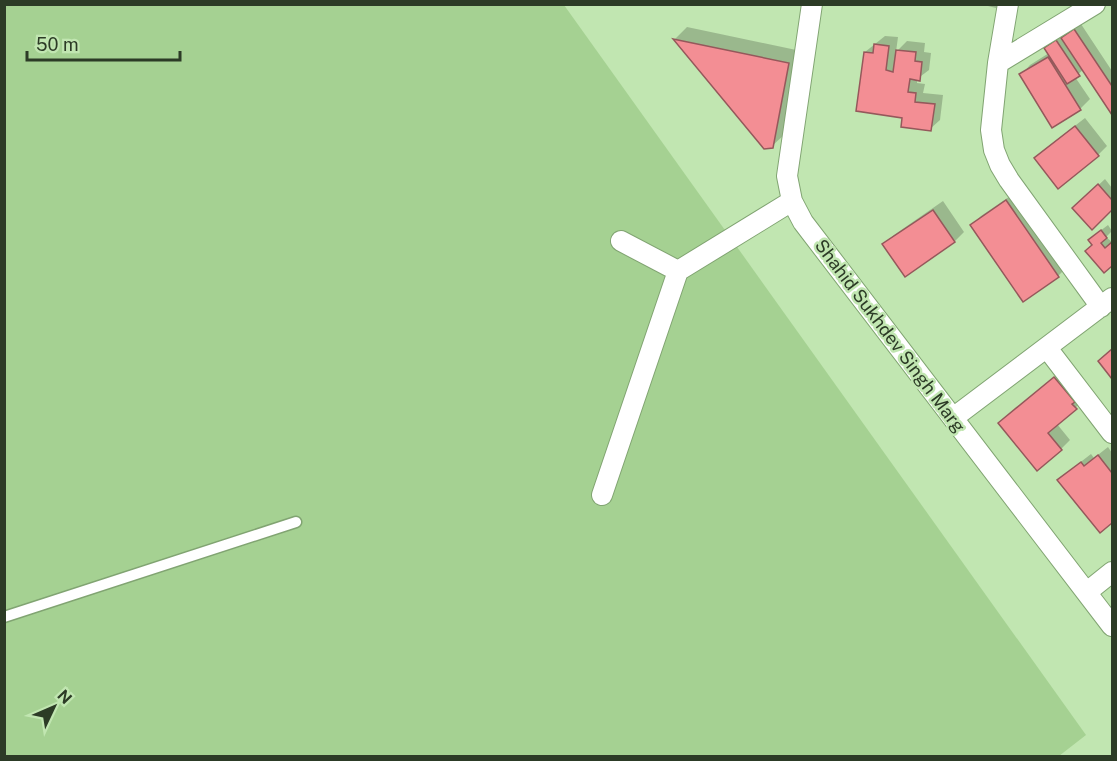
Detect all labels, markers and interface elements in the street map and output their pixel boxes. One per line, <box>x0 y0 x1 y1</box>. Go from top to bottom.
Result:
scale bar <box>27 24 180 62</box>
text: 50 m <box>36 34 79 55</box>
street label: Shahid Sukhdev Singh Marg <box>811 235 970 436</box>
north arrow <box>24 677 84 737</box>
text: N <box>53 686 76 708</box>

